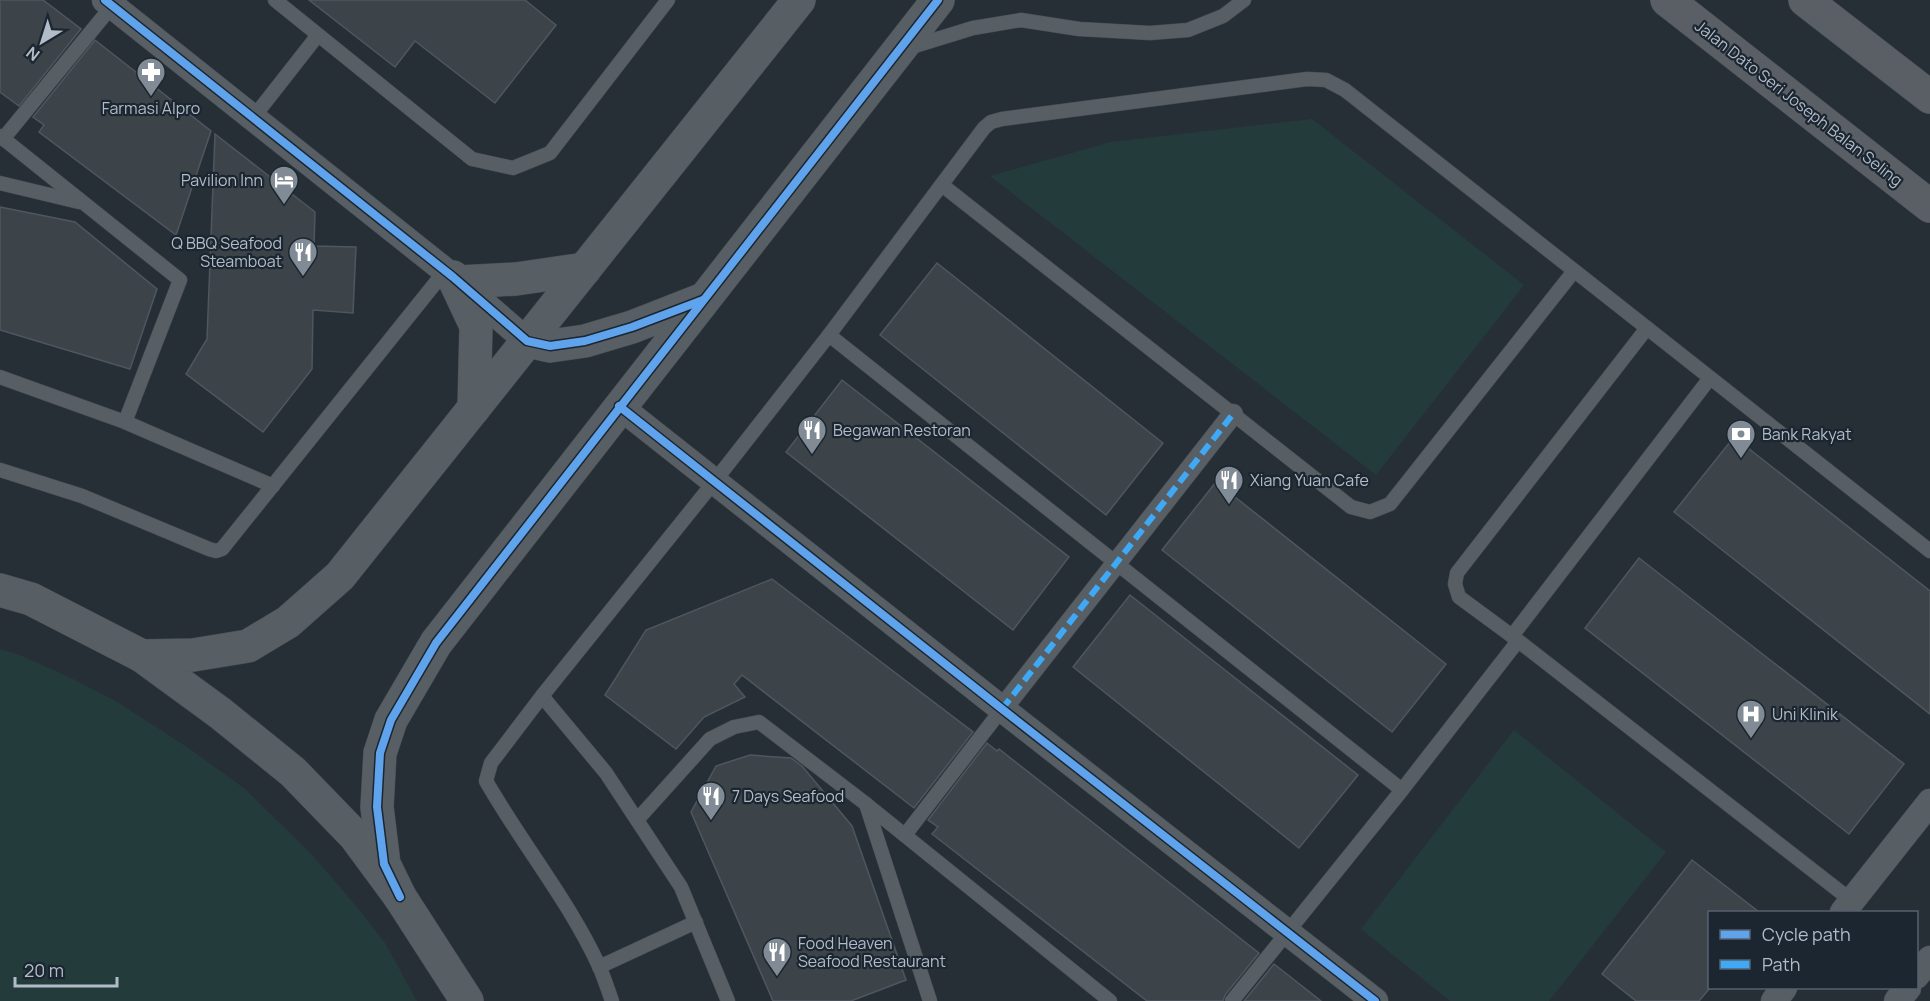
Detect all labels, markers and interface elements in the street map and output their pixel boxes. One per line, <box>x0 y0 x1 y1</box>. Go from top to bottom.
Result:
north arrow <box>12 12 72 72</box>
street label: Jalan Dato Seri Joseph Balan Seling <box>1691 15 1907 191</box>
text: N <box>21 42 44 66</box>
pharmacy icon: Farmasi Alpro <box>135 56 167 98</box>
place label: Farmasi Alpro <box>102 97 200 119</box>
hotel icon: Pavilion Inn <box>268 164 300 206</box>
place label: Pavilion Inn <box>181 169 263 191</box>
place label: Q BBQ Seafood Steamboat <box>171 232 282 272</box>
restaurant icon: Q BBQ Seafood Steamboat <box>287 236 319 278</box>
restaurant icon: Begawan Restoran <box>796 414 828 456</box>
bank icon: Bank Rakyat <box>1725 418 1757 460</box>
place label: Begawan Restoran <box>833 419 971 441</box>
place label: Bank Rakyat <box>1762 423 1852 445</box>
restaurant icon: Xiang Yuan Cafe <box>1213 464 1245 506</box>
place label: Xiang Yuan Cafe <box>1250 469 1369 491</box>
hospital icon: Uni Klinik <box>1735 698 1767 740</box>
place label: Uni Klinik <box>1772 703 1839 725</box>
restaurant icon: 7 Days Seafood <box>695 780 727 822</box>
place label: 7 Days Seafood <box>732 785 844 807</box>
legend <box>1708 911 1918 989</box>
text: Cycle path <box>1762 922 1851 946</box>
place label: Food Heaven Seafood Restaurant <box>798 932 946 972</box>
restaurant icon: Food Heaven Seafood Restaurant <box>761 936 793 978</box>
scale bar <box>15 950 117 988</box>
text: Path <box>1762 952 1800 976</box>
text: 20 m <box>24 958 64 982</box>

